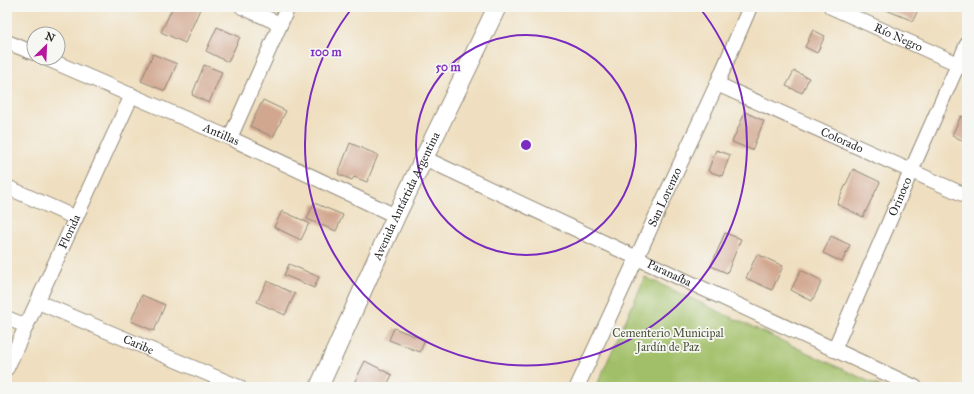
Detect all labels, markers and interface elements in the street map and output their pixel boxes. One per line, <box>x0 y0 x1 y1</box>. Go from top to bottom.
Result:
street label: Río Negro <box>872 20 925 54</box>
north arrow <box>26 26 66 66</box>
text: N <box>43 29 57 45</box>
text: 100 m <box>310 45 343 59</box>
text: 50 m <box>435 60 462 74</box>
street label: Antillas <box>200 120 242 148</box>
street label: Colorado <box>818 124 866 156</box>
street label: Avenida Antártida Argentina <box>370 129 443 263</box>
centre of rings <box>519 138 533 152</box>
street label: San Lorenzo <box>645 165 684 229</box>
street label: Orinoco <box>885 175 914 218</box>
street label: Florida <box>56 211 84 251</box>
street label: Paranaíba <box>645 257 695 290</box>
park label: Cementerio Municipal Jardín de Paz <box>612 326 724 355</box>
street label: Caribe <box>121 332 156 357</box>

